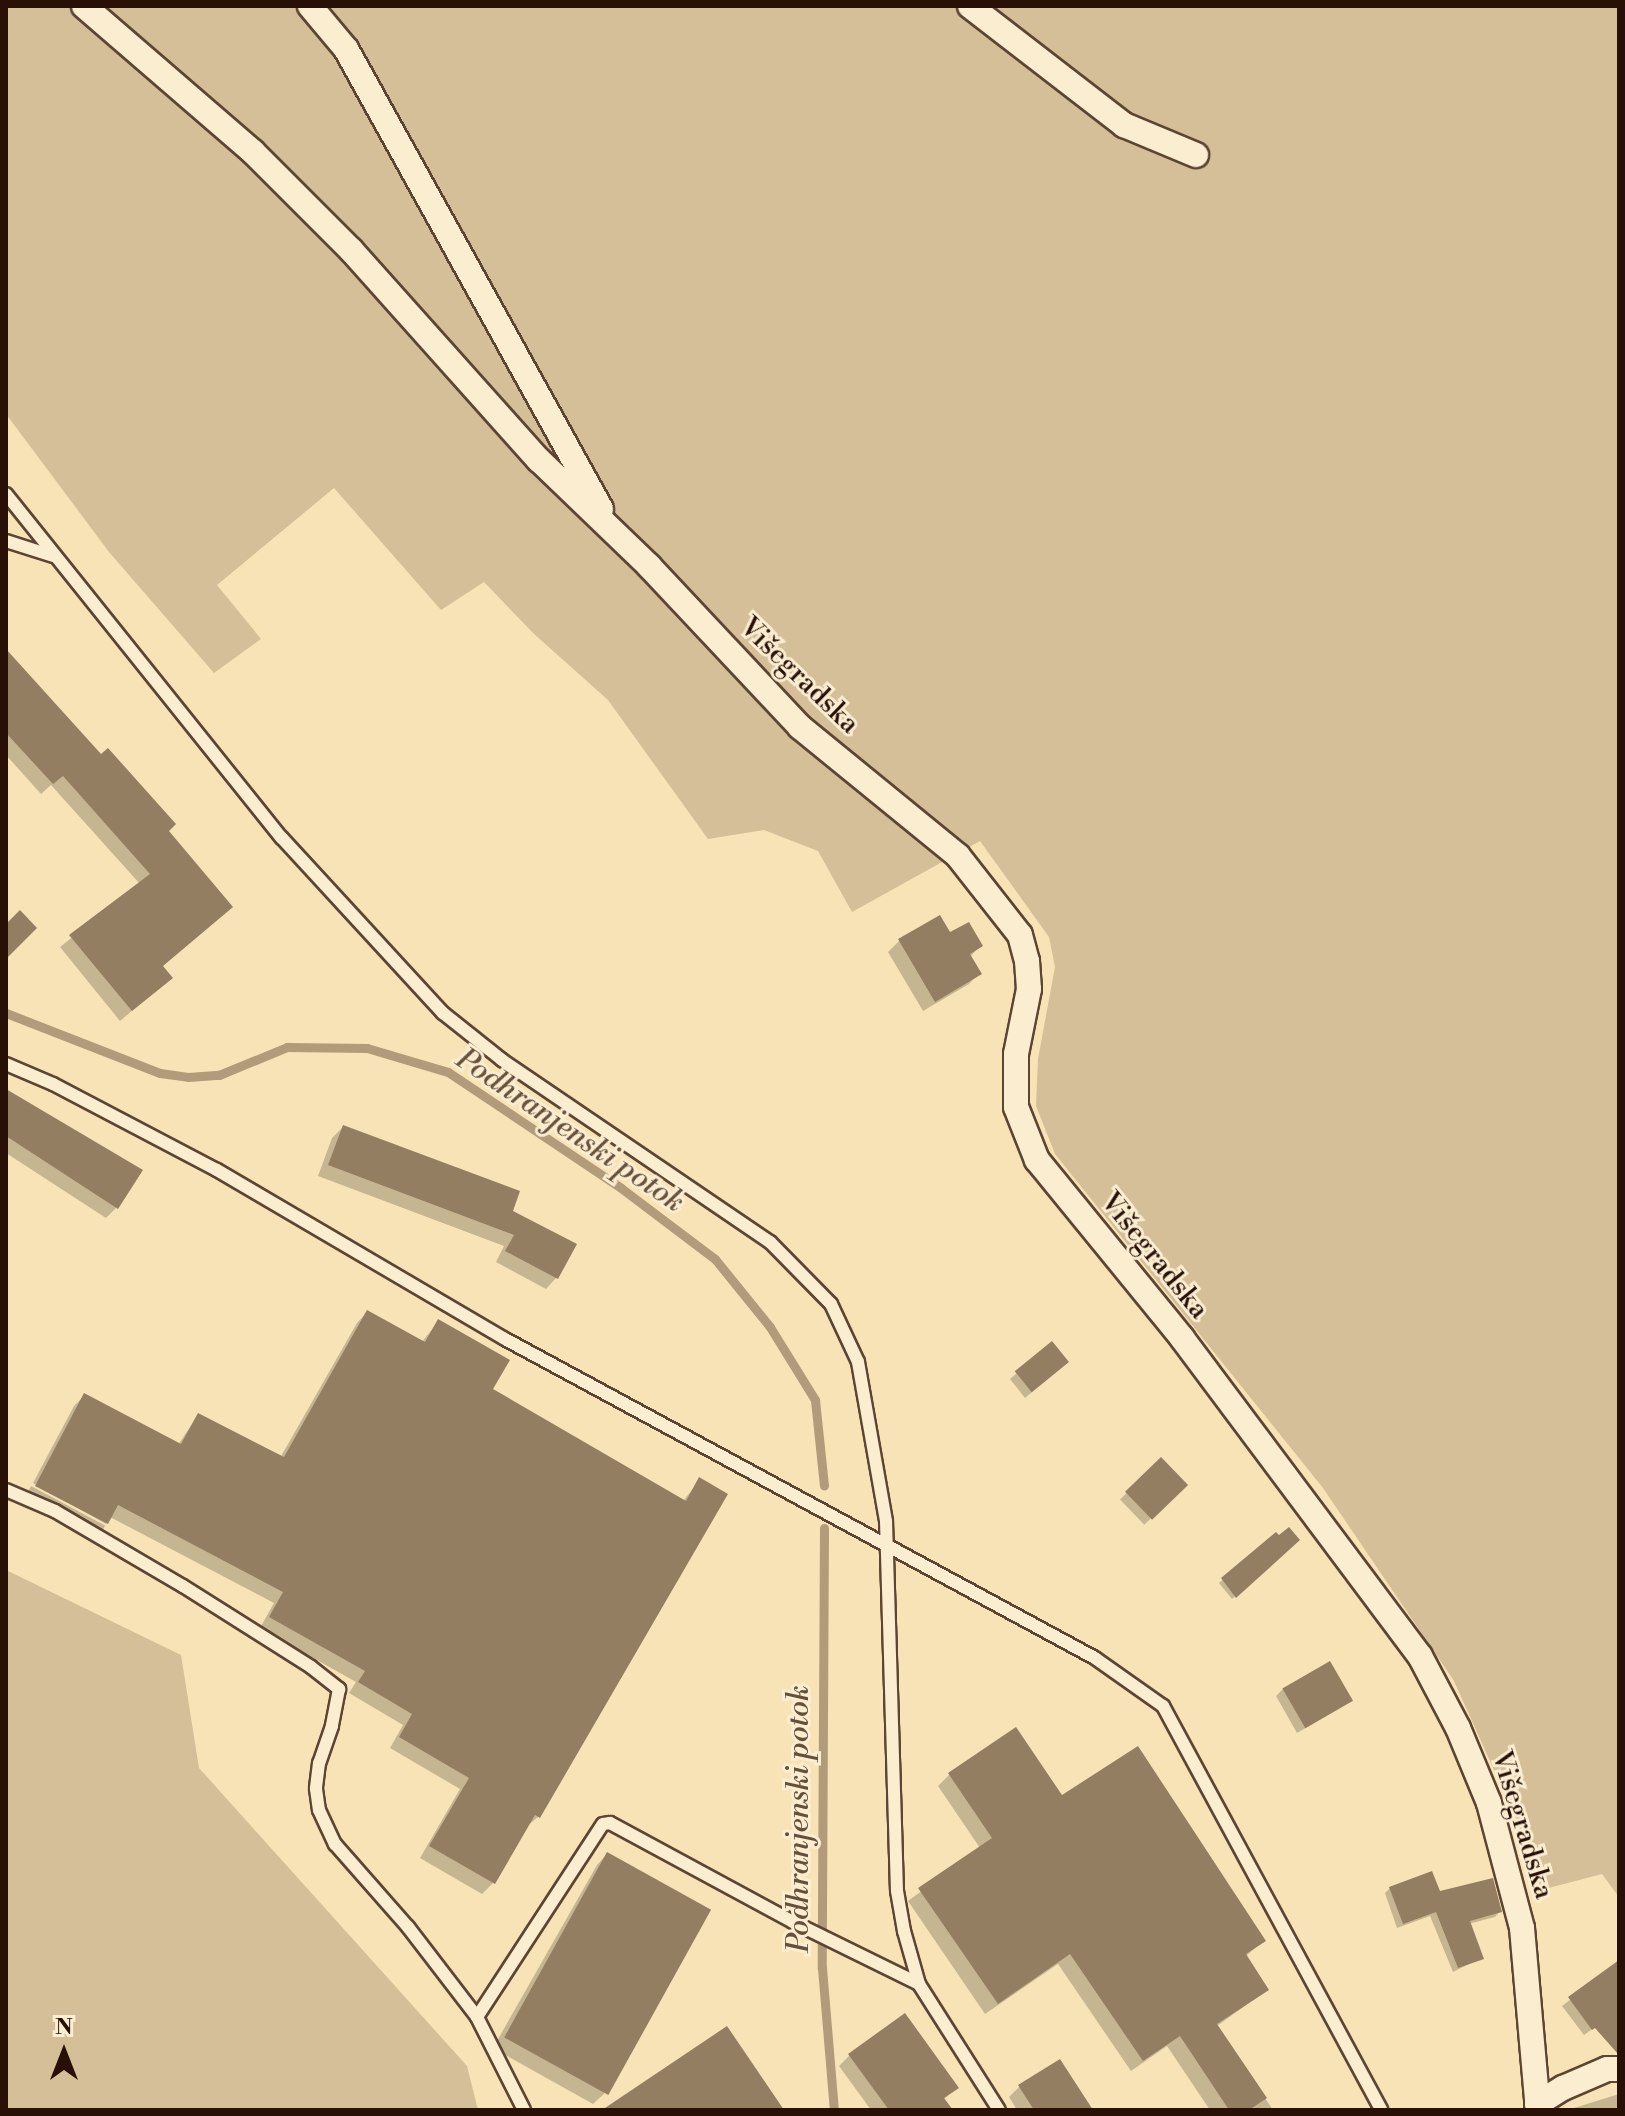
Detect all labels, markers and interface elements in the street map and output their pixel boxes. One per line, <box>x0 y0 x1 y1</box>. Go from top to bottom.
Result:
street label: Višegradska <box>732 611 866 741</box>
water label: Podhranjenski potok <box>449 1041 691 1221</box>
street label: Višegradska <box>1093 1186 1215 1326</box>
water label: Podhranjenski potok <box>781 1685 817 1953</box>
street label: Višegradska <box>1484 1747 1560 1903</box>
north arrow <box>24 2012 104 2092</box>
text: N <box>55 2014 73 2041</box>

